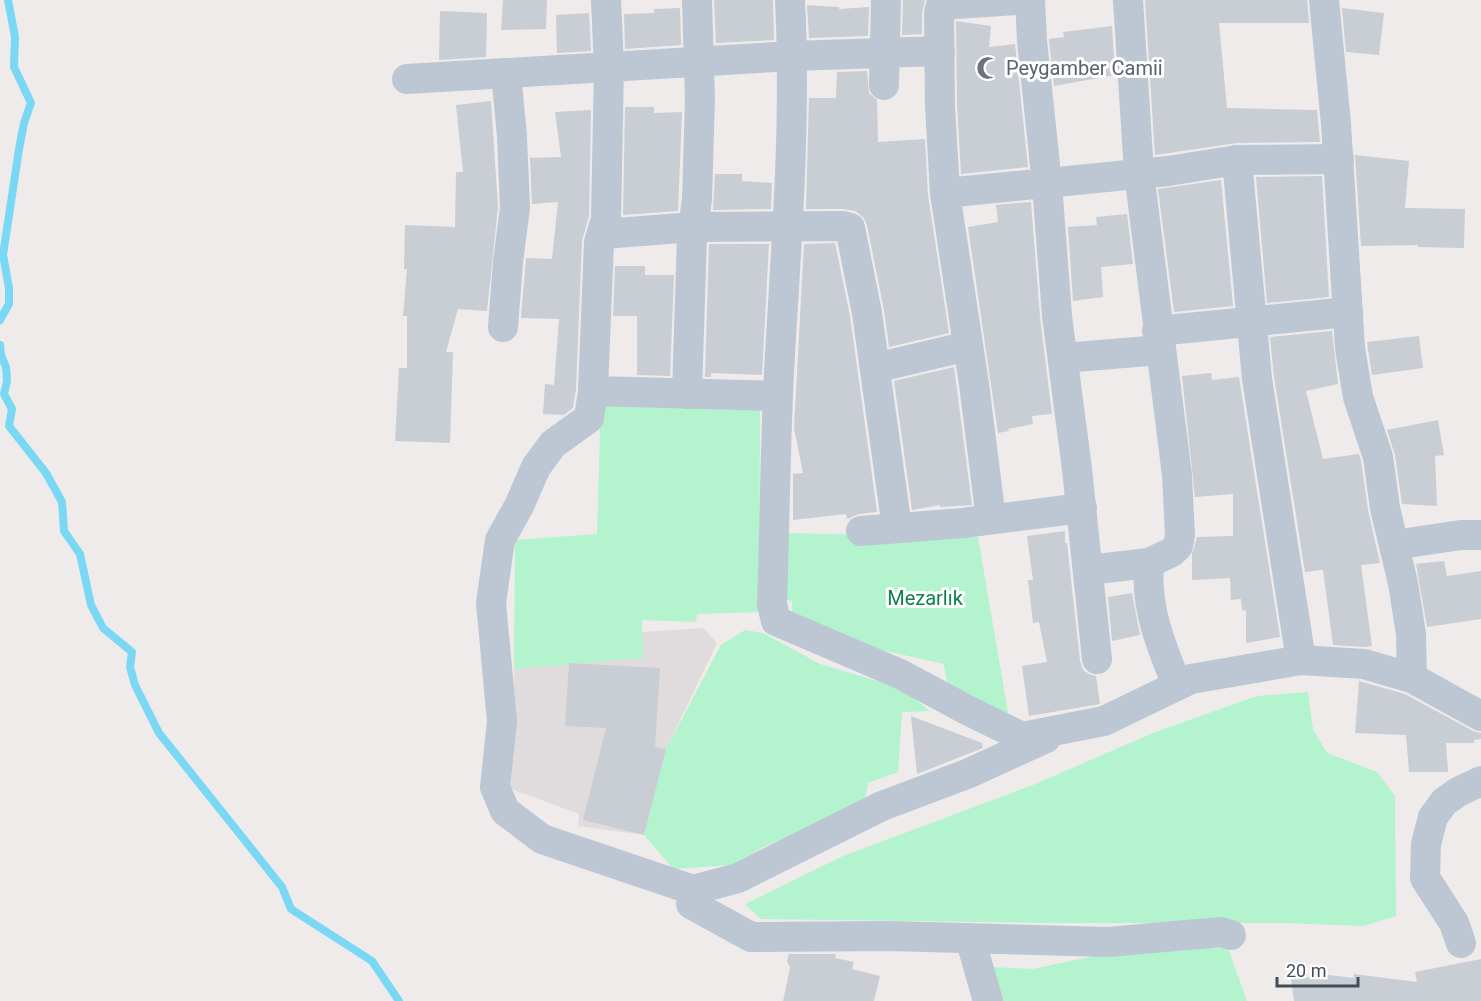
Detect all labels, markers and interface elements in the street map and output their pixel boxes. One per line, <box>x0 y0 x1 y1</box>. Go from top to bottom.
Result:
mosque icon: Peygamber Camii <box>975 55 1001 81</box>
place label: Peygamber Camii <box>1006 56 1163 80</box>
park label: Mezarlık <box>887 586 964 610</box>
scale bar <box>1277 950 1358 988</box>
text: 20 m <box>1286 960 1326 981</box>

